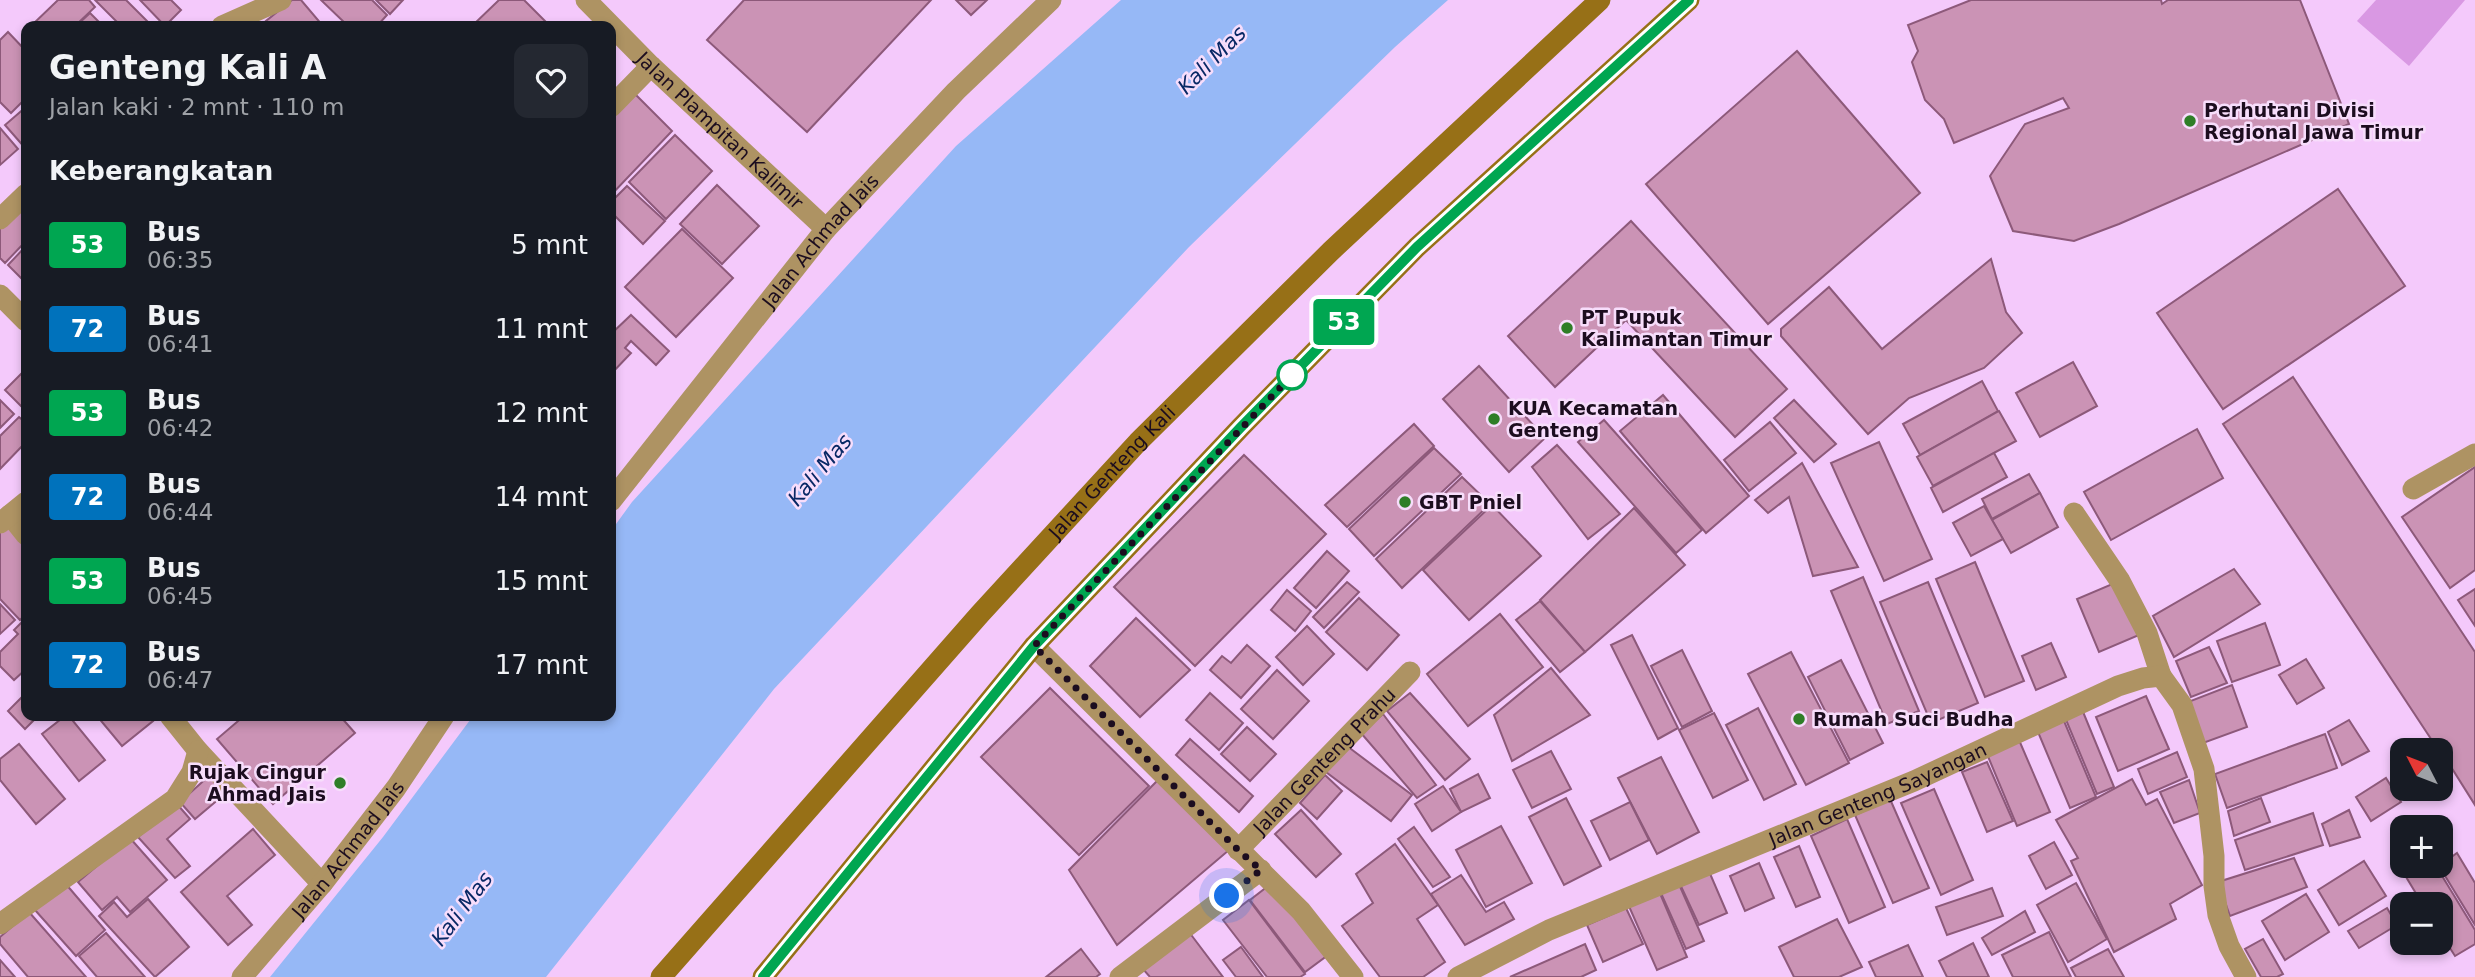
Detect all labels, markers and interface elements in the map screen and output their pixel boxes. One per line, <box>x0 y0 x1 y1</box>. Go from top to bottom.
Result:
water label: Kali Mas <box>1173 21 1251 99</box>
button: heart <box>514 44 588 118</box>
street label: Jalan Plampitan Kalimir <box>632 47 808 213</box>
text: Genteng Kali A <box>49 48 326 87</box>
text: Jalan kaki · 2 mnt · 110 m <box>49 94 344 120</box>
place label: Perhutani Divisi Regional Jawa Timur <box>2204 99 2424 143</box>
marker: Perhutani Divisi Regional Jawa Timur <box>2182 113 2198 129</box>
text: Keberangkatan <box>49 156 273 186</box>
street label: Jalan Achmad Jais <box>757 169 883 313</box>
text: Bus <box>147 217 201 247</box>
text: 5 mnt <box>511 230 588 260</box>
text: 53 <box>71 231 104 259</box>
text: 06:35 <box>147 247 213 273</box>
line badge: 53 <box>1312 299 1376 345</box>
text: Bus <box>147 301 201 331</box>
place label: PT Pupuk Kalimantan Timur <box>1581 306 1773 350</box>
text: 53 <box>1327 308 1361 336</box>
text: 11 mnt <box>495 314 588 344</box>
text: 72 <box>71 315 104 343</box>
marker: PT Pupuk Kalimantan Timur <box>1559 320 1575 336</box>
text: 06:41 <box>147 331 213 357</box>
unlabelled marker <box>1277 360 1307 390</box>
text: Bus <box>147 385 201 415</box>
place label: KUA Kecamatan Genteng <box>1508 397 1678 441</box>
text: 12 mnt <box>495 398 588 428</box>
text: 53 <box>71 399 104 427</box>
street label: Jalan Genteng Kali <box>1043 401 1179 544</box>
marker: KUA Kecamatan Genteng <box>1486 411 1502 427</box>
text: 06:42 <box>147 415 213 441</box>
water label: Kali Mas <box>783 429 857 511</box>
text: Bus <box>147 469 201 499</box>
text: 14 mnt <box>495 482 588 512</box>
text: 72 <box>71 483 104 511</box>
place label: GBT Pniel <box>1419 491 1522 513</box>
marker: GBT Pniel <box>1397 494 1413 510</box>
text: 06:44 <box>147 499 213 525</box>
text: Bus <box>147 553 201 583</box>
text: 15 mnt <box>495 566 588 596</box>
text: 53 <box>71 567 104 595</box>
text: 06:45 <box>147 583 213 609</box>
text: Bus <box>147 637 201 667</box>
text: 17 mnt <box>495 650 588 680</box>
text: 72 <box>71 651 104 679</box>
text: 06:47 <box>147 667 213 693</box>
street label: Jalan Genteng Prahu <box>1248 683 1400 839</box>
place label: Rumah Suci Budha <box>1813 708 2013 730</box>
marker: Rumah Suci Budha <box>1791 711 1807 727</box>
street label: Jalan Genteng Sayangan <box>1765 738 1990 850</box>
north arrow <box>2390 738 2454 802</box>
map controls <box>2390 738 2453 955</box>
place label: Rujak Cingur Ahmad Jais <box>189 761 327 805</box>
marker: Rujak Cingur Ahmad Jais <box>332 775 348 791</box>
street label: Jalan Achmad Jais <box>286 777 409 923</box>
button: + <box>2390 815 2453 878</box>
water label: Kali Mas <box>426 867 498 951</box>
your location <box>1209 878 1244 913</box>
button: − <box>2390 892 2453 955</box>

